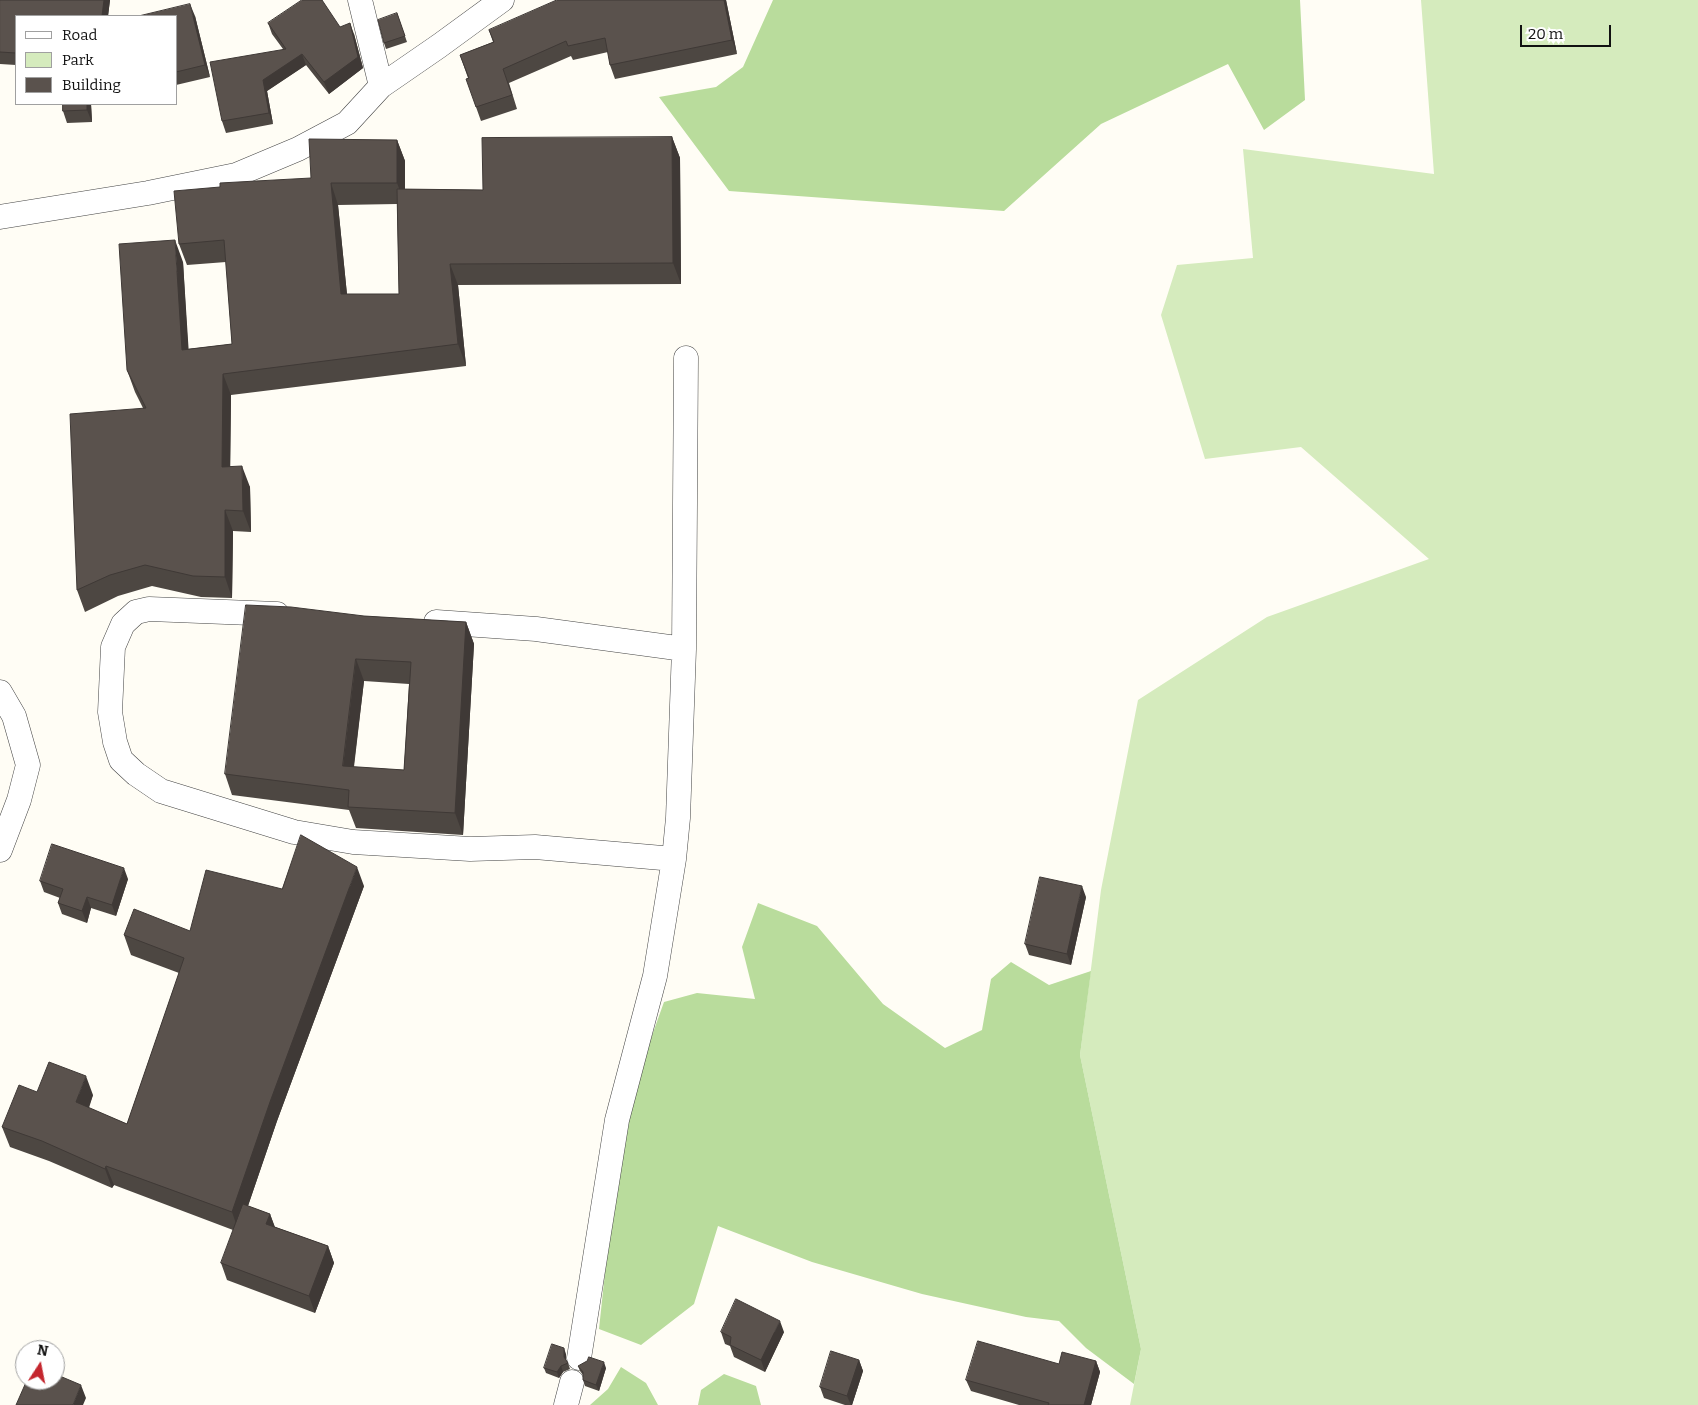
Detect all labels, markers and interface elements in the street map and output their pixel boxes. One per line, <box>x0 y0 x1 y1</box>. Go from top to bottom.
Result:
legend <box>15 15 178 105</box>
scale bar <box>1523 15 1614 47</box>
text: 20 m <box>1528 25 1563 43</box>
text: Road <box>62 26 97 44</box>
text: Park <box>62 51 94 69</box>
text: Building <box>62 76 121 94</box>
north arrow <box>15 1340 65 1390</box>
text: N <box>36 1341 50 1360</box>

